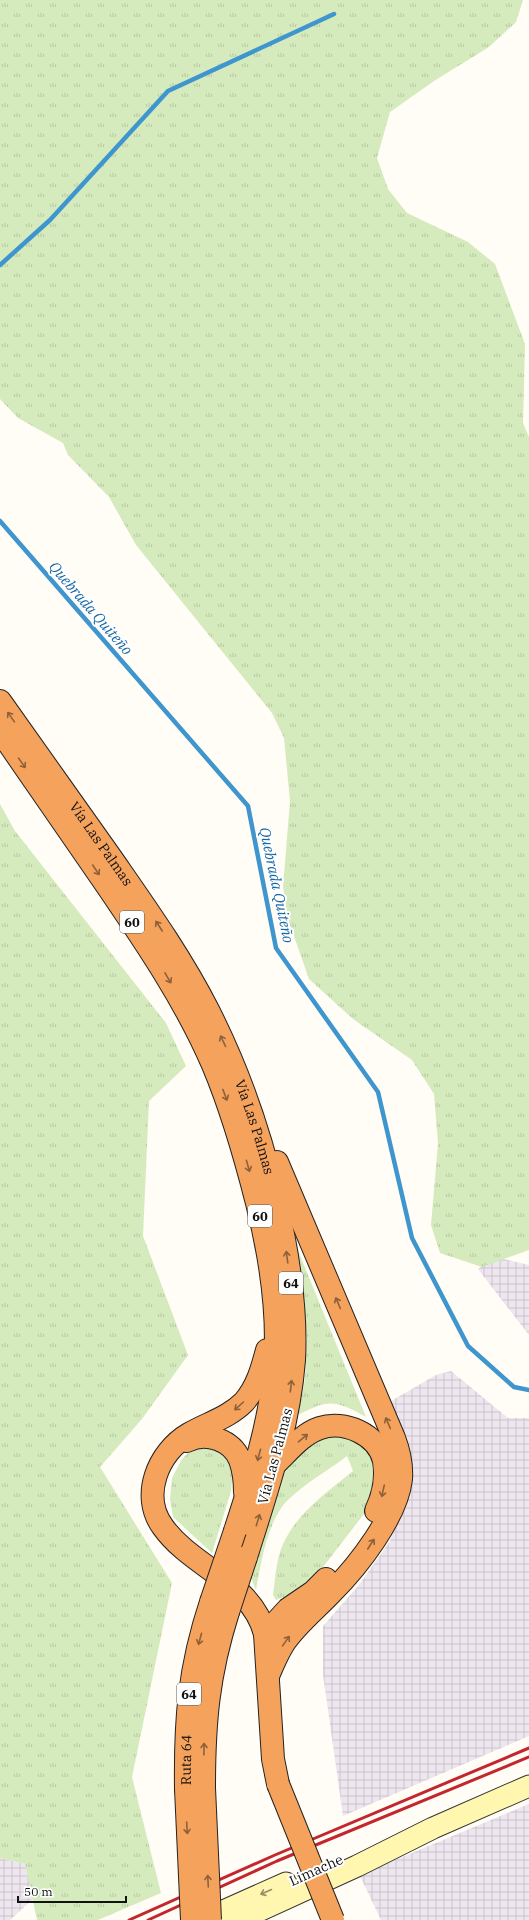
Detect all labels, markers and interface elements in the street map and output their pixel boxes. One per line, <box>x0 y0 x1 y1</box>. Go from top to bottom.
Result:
water label: Quebrada Quiteño <box>45 557 137 659</box>
one-way arrow <box>7 711 15 722</box>
one-way arrow <box>18 757 26 768</box>
street label: Vía Las Palmas <box>65 798 137 889</box>
water label: Quebrada Quiteño <box>255 825 299 945</box>
one-way arrow <box>92 864 100 875</box>
road number: 60 <box>120 911 144 933</box>
one-way arrow <box>155 921 163 932</box>
one-way arrow <box>164 972 172 983</box>
one-way arrow <box>219 1036 227 1048</box>
street label: Vía Las Palmas <box>231 1077 278 1177</box>
one-way arrow <box>221 1089 229 1101</box>
one-way arrow <box>244 1159 252 1172</box>
road number: 60 <box>248 1205 272 1227</box>
one-way arrow <box>283 1251 291 1264</box>
road number: 64 <box>279 1272 303 1294</box>
one-way arrow <box>333 1297 341 1309</box>
one-way arrow <box>287 1380 295 1393</box>
one-way arrow <box>234 1401 244 1411</box>
street label: Vía Las Palmas <box>254 1406 296 1506</box>
one-way arrow <box>383 1417 391 1429</box>
one-way arrow <box>298 1434 308 1443</box>
one-way arrow <box>255 1448 262 1461</box>
one-way arrow <box>378 1484 386 1497</box>
one-way arrow <box>255 1514 262 1527</box>
one-way arrow <box>367 1538 375 1549</box>
one-way arrow <box>196 1633 203 1646</box>
one-way arrow <box>282 1636 290 1647</box>
road number: 64 <box>177 1683 201 1705</box>
street label: Ruta 64 <box>177 1734 196 1785</box>
one-way arrow <box>200 1743 208 1756</box>
one-way arrow <box>184 1821 191 1834</box>
street label: Limache <box>286 1850 346 1890</box>
one-way arrow <box>205 1875 212 1888</box>
scale bar <box>18 1878 126 1904</box>
text: 50 m <box>24 1884 53 1899</box>
one-way arrow <box>260 1889 272 1897</box>

